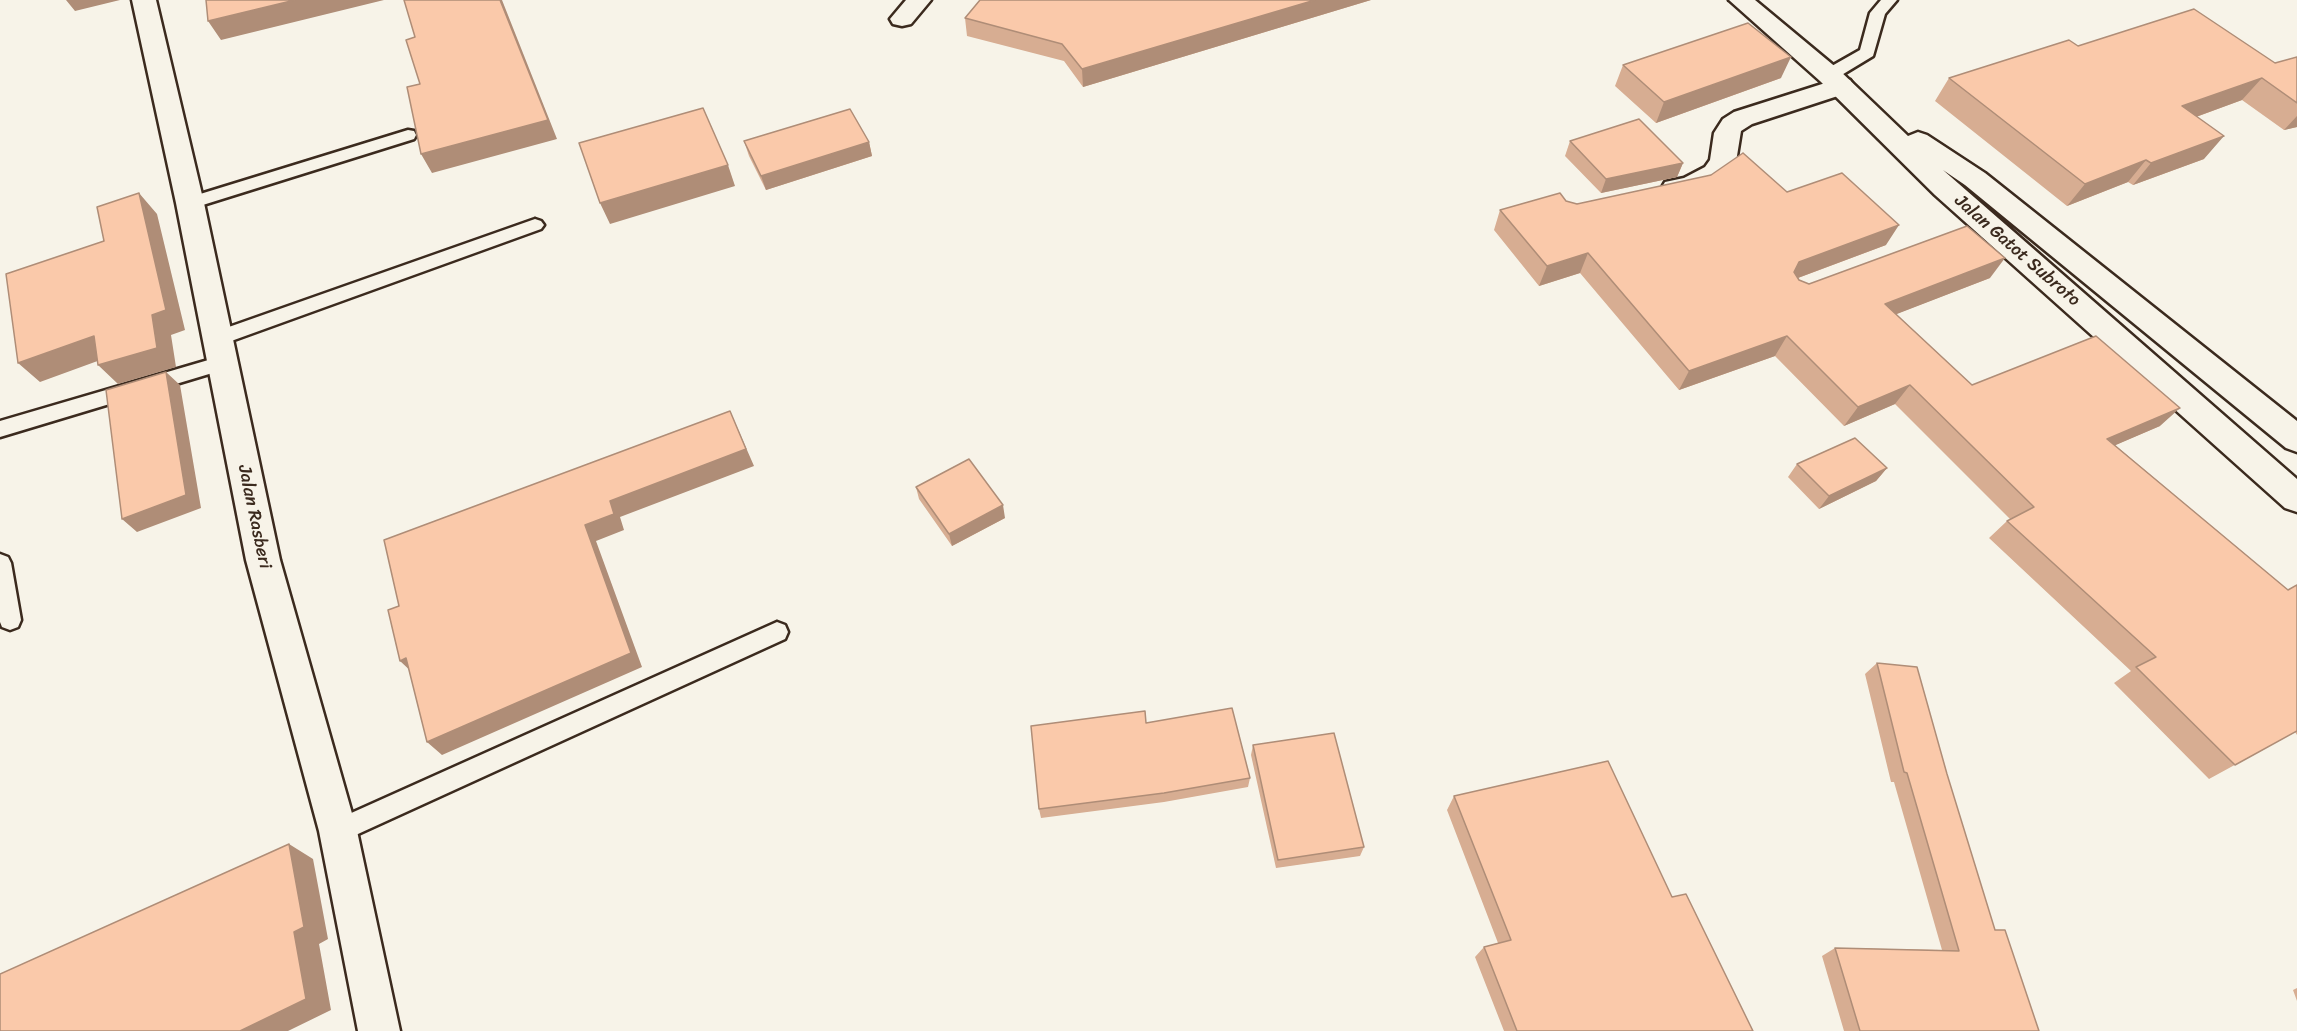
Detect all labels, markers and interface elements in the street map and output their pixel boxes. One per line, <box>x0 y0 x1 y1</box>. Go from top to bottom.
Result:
street label: Jalan Gatot Subroto <box>1950 191 2084 311</box>
street label: Jalan Rasberi <box>232 463 276 571</box>

